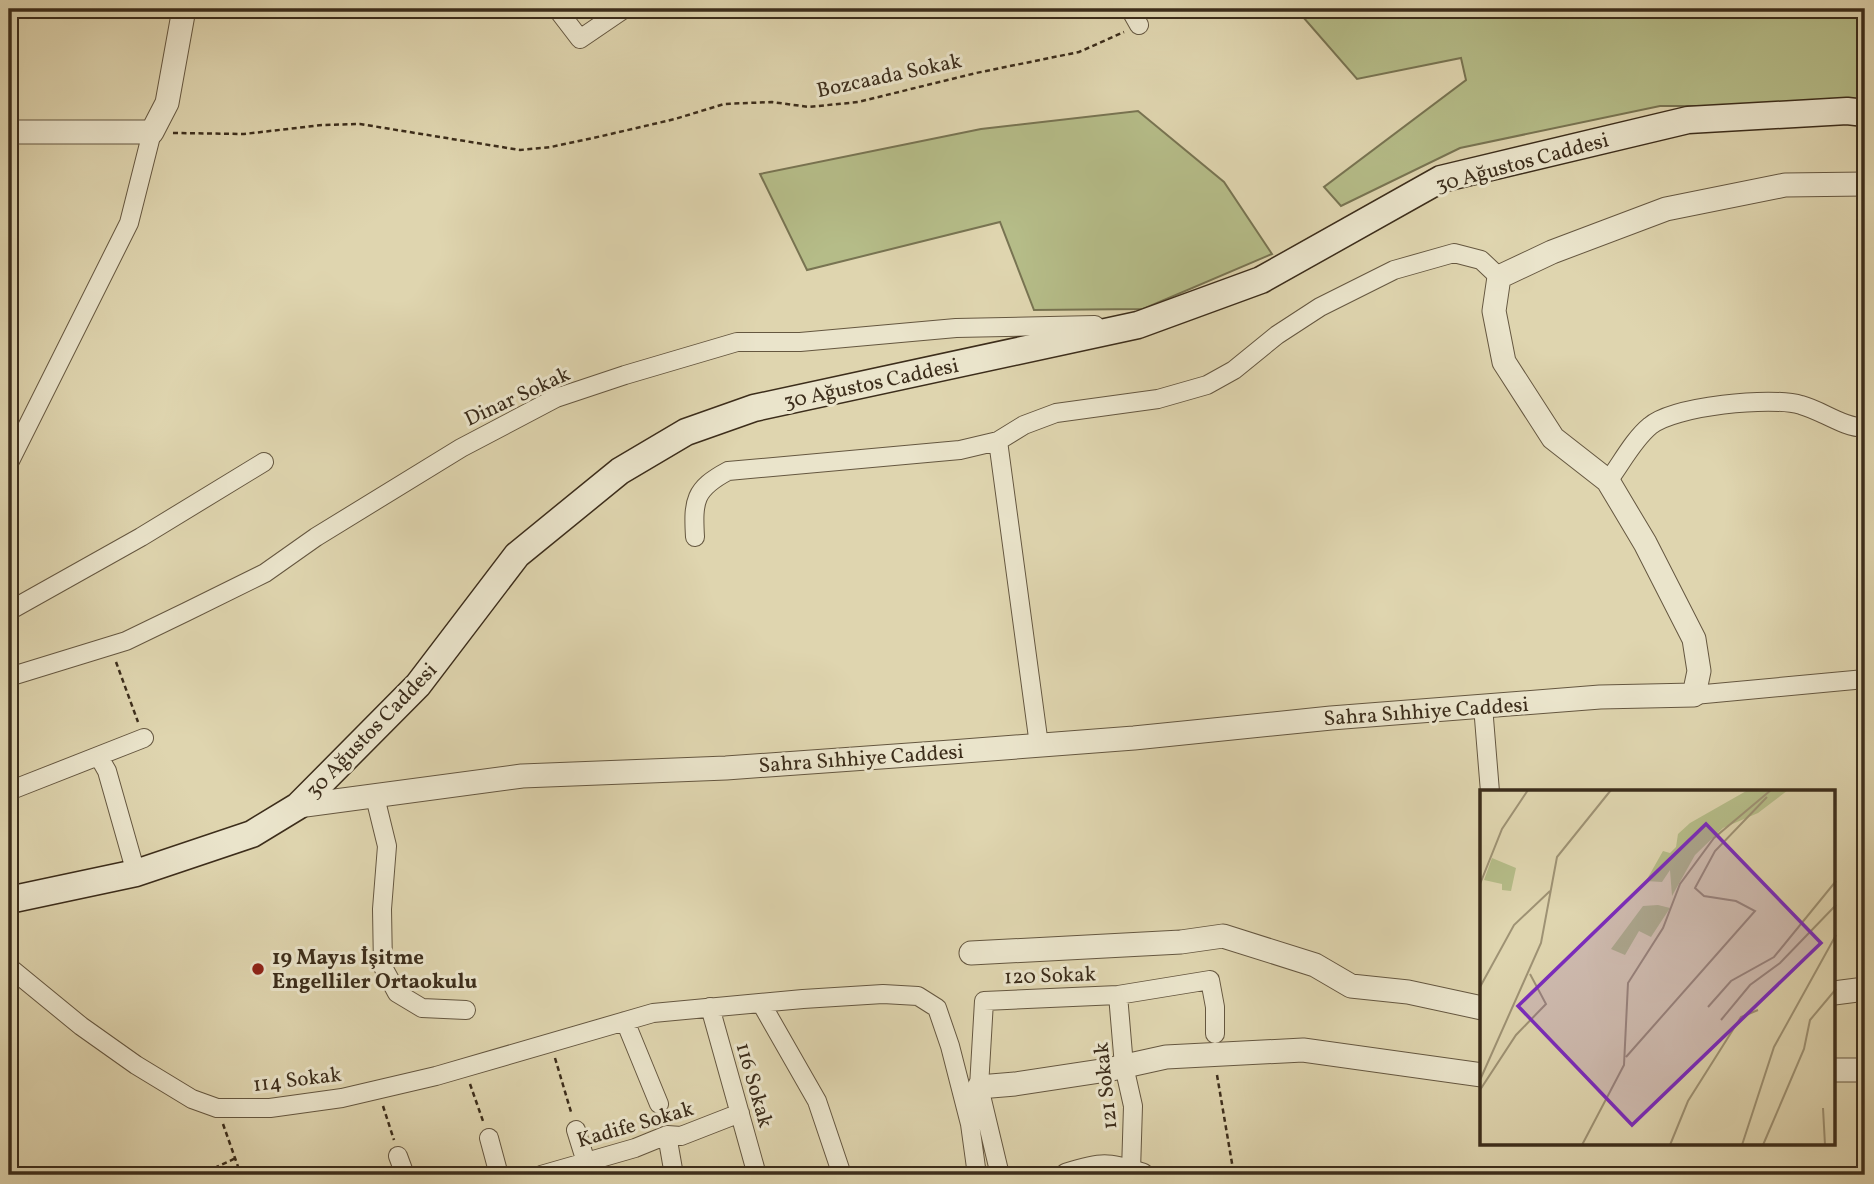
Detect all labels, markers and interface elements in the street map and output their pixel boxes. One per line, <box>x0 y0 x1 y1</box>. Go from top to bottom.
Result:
street label: Bozcaada Sokak <box>814 47 965 106</box>
street label: 30 Ağustos Caddesi <box>1433 126 1612 201</box>
street label: 30 Ağustos Caddesi <box>781 352 961 417</box>
street label: Dinar Sokak <box>460 360 576 434</box>
street label: 30 Ağustos Caddesi <box>300 657 444 805</box>
street label: Sahra Sıhhiye Caddesi <box>1322 691 1530 734</box>
street label: Sahra Sıhhiye Caddesi <box>757 738 965 781</box>
inset map <box>1480 790 1836 1146</box>
place label: 19 Mayıs İşitme Engelliler Ortaokulu <box>272 944 478 997</box>
street label: 120 Sokak <box>1004 960 1097 993</box>
marker: 19 Mayıs İşitme Engelliler Ortaokulu <box>250 961 266 977</box>
street label: 116 Sokak <box>728 1040 780 1132</box>
street label: 121 Sokak <box>1087 1040 1125 1131</box>
street label: 114 Sokak <box>251 1061 344 1100</box>
street label: Kadife Sokak <box>574 1095 698 1156</box>

